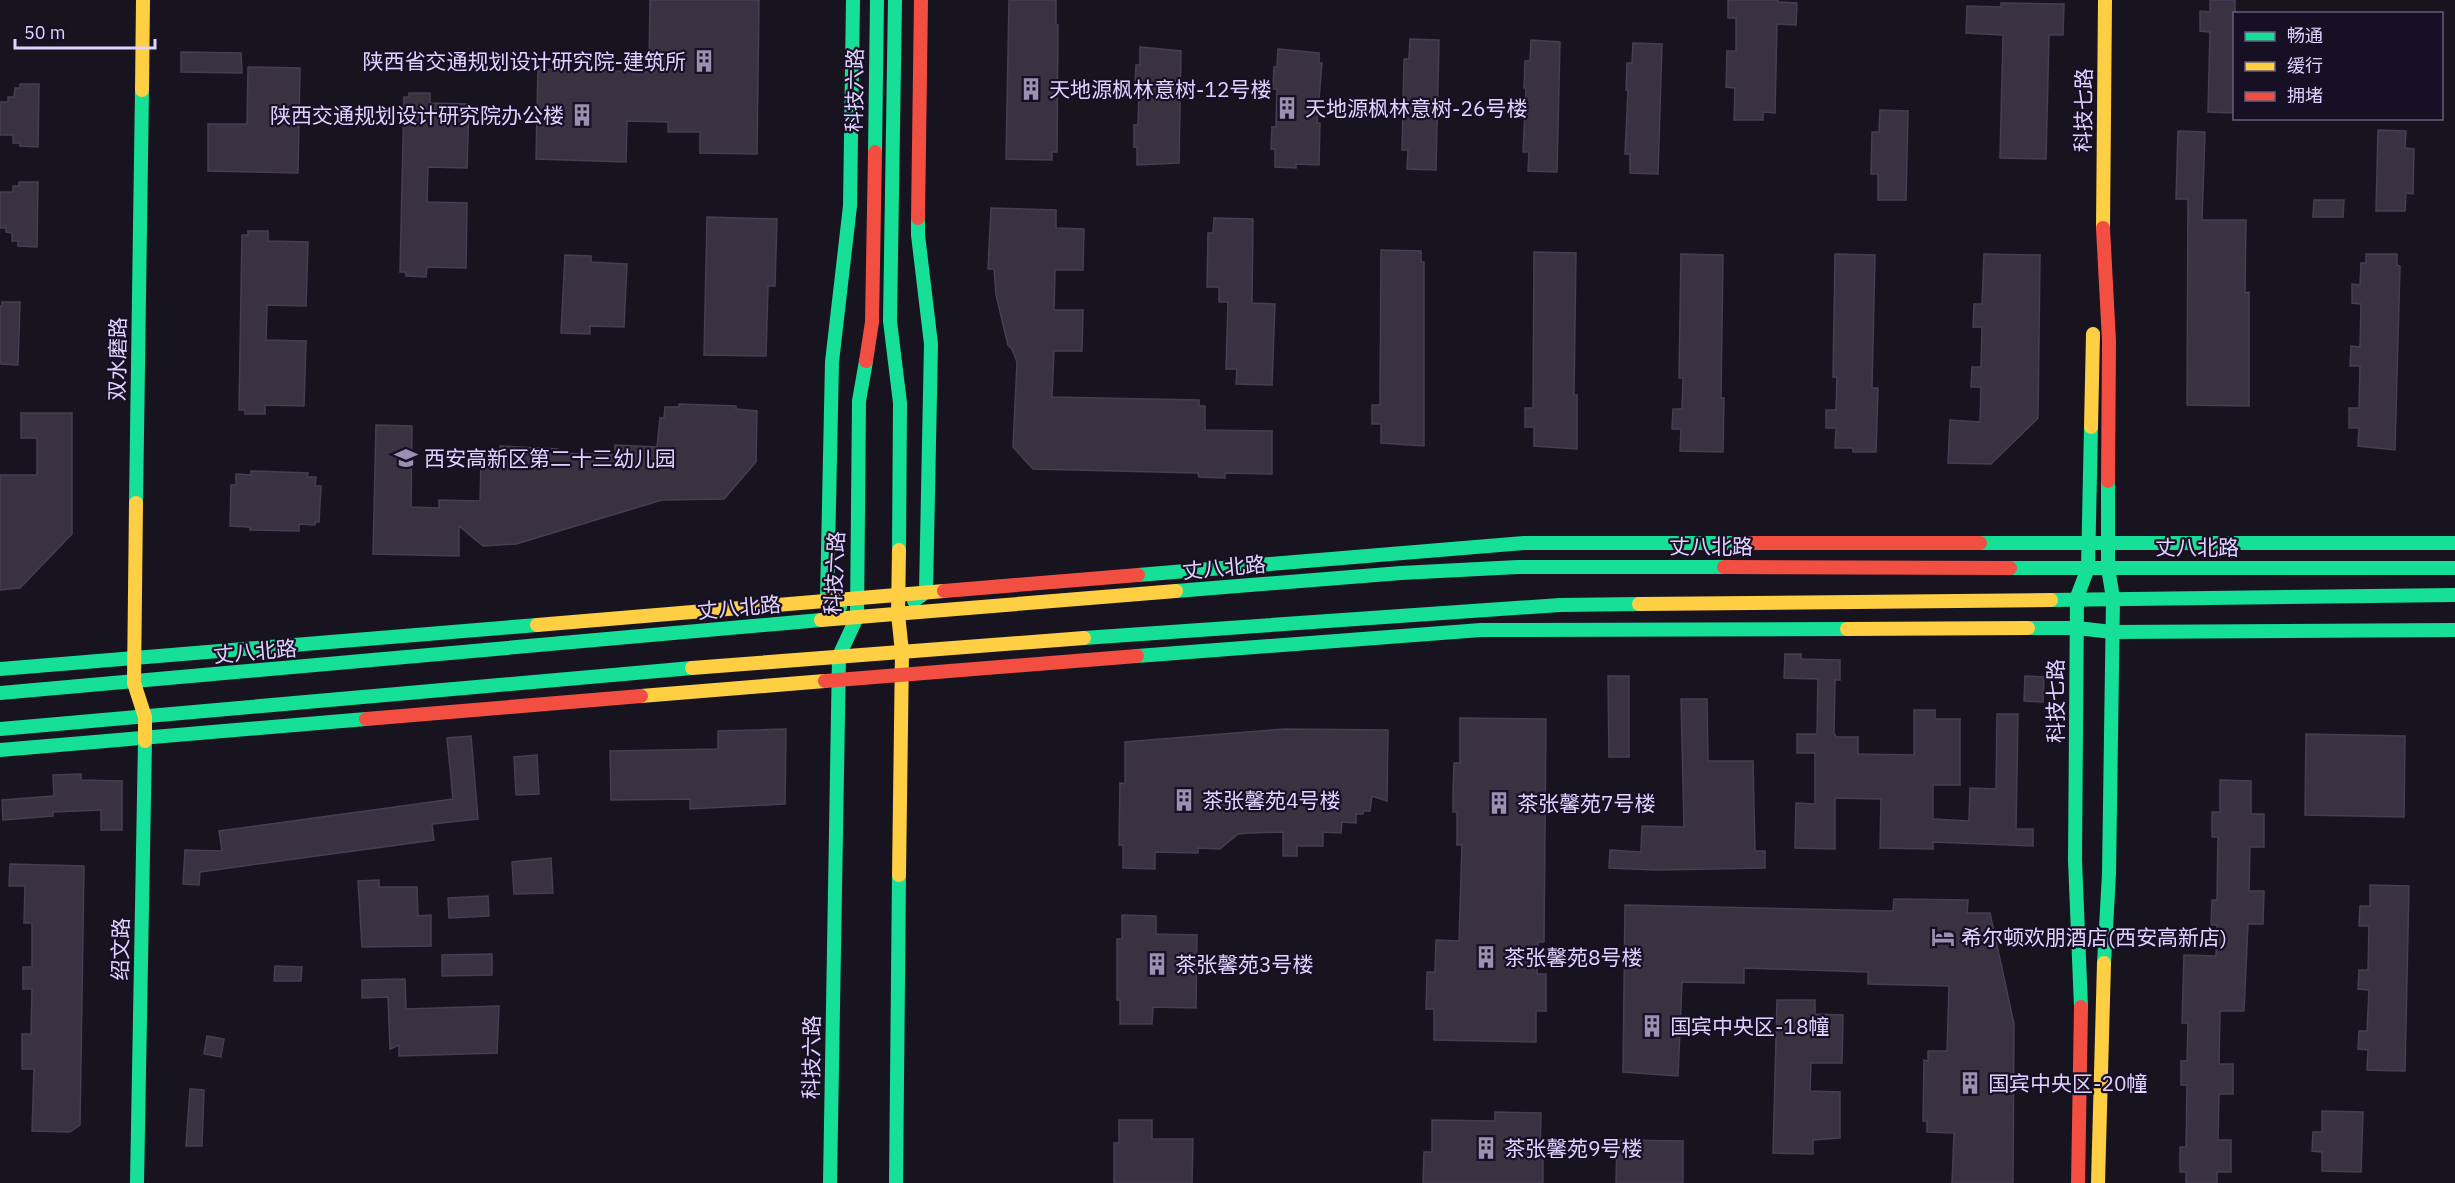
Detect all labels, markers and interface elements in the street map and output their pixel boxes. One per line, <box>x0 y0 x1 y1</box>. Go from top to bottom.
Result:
scale bar <box>15 12 154 50</box>
legend <box>2233 12 2443 120</box>
text: 50 m <box>24 21 66 44</box>
text: 畅通 <box>2287 24 2323 47</box>
place label: 陕西省交通规划设计研究院-建筑所 <box>363 47 686 75</box>
building icon: 陕西省交通规划设计研究院-建筑所 <box>691 48 717 74</box>
street label: 科技六路 <box>839 48 869 132</box>
text: 缓行 <box>2287 54 2323 77</box>
street label: 科技七路 <box>2068 68 2098 152</box>
place label: 天地源枫林意树-12号楼 <box>1049 75 1272 103</box>
building icon: 天地源枫林意树-12号楼 <box>1018 76 1044 102</box>
text: 拥堵 <box>2287 84 2323 107</box>
place label: 天地源枫林意树-26号楼 <box>1305 94 1528 122</box>
building icon: 天地源枫林意树-26号楼 <box>1274 95 1300 121</box>
place label: 陕西交通规划设计研究院办公楼 <box>270 101 564 129</box>
building icon: 陕西交通规划设计研究院办公楼 <box>569 102 595 128</box>
street label: 双水磨路 <box>102 317 132 401</box>
place label: 西安高新区第二十三幼儿园 <box>424 444 676 472</box>
school or university icon: 西安高新区第二十三幼儿园 <box>393 445 419 471</box>
street label: 科技六路 <box>818 530 850 616</box>
street label: 丈八北路 <box>1669 532 1753 560</box>
street label: 丈八北路 <box>2155 533 2239 561</box>
street label: 丈八北路 <box>1181 549 1267 585</box>
street label: 丈八北路 <box>696 589 782 625</box>
street label: 丈八北路 <box>212 633 298 669</box>
street label: 科技七路 <box>2041 659 2069 743</box>
place label: 茶张馨苑4号楼 <box>1202 786 1341 814</box>
building icon: 茶张馨苑4号楼 <box>1171 787 1197 813</box>
place label: 茶张馨苑7号楼 <box>1517 789 1656 817</box>
building icon: 茶张馨苑7号楼 <box>1486 790 1512 816</box>
street label: 绍文路 <box>105 917 135 981</box>
place label: 希尔顿欢朋酒店(西安高新店) <box>1961 923 2227 951</box>
hotel icon: 希尔顿欢朋酒店(西安高新店) <box>1930 924 1956 950</box>
place label: 茶张馨苑8号楼 <box>1504 943 1643 971</box>
building icon: 茶张馨苑8号楼 <box>1473 944 1499 970</box>
place label: 茶张馨苑3号楼 <box>1175 950 1314 978</box>
building icon: 茶张馨苑3号楼 <box>1144 951 1170 977</box>
place label: 国宾中央区-18幢 <box>1670 1012 1830 1040</box>
building icon: 国宾中央区-18幢 <box>1639 1013 1665 1039</box>
street label: 科技六路 <box>796 1015 826 1099</box>
place label: 国宾中央区-20幢 <box>1988 1069 2148 1097</box>
building icon: 国宾中央区-20幢 <box>1957 1070 1983 1096</box>
place label: 茶张馨苑9号楼 <box>1504 1134 1643 1162</box>
building icon: 茶张馨苑9号楼 <box>1473 1135 1499 1161</box>

